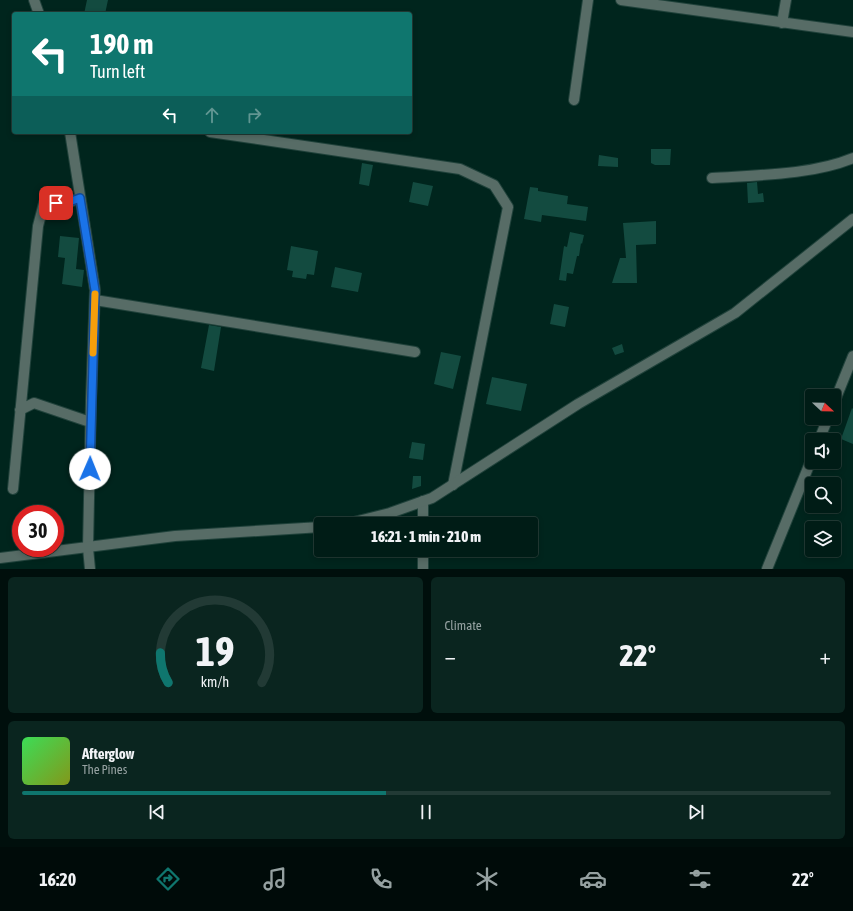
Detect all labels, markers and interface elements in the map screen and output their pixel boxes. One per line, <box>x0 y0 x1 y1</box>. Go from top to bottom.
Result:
icon: left <box>24 28 76 80</box>
text: 190 m <box>90 28 153 60</box>
text: Turn left <box>90 61 145 82</box>
icon: left <box>159 104 181 126</box>
icon: ahead <box>201 104 223 126</box>
icon: right <box>243 104 265 126</box>
pin <box>39 186 73 220</box>
icon: arrive <box>45 192 67 214</box>
north arrow <box>805 389 841 425</box>
map controls <box>805 389 841 557</box>
button: sound <box>805 433 841 469</box>
position arrow <box>69 448 111 490</box>
button: search <box>805 477 841 513</box>
speed limit sign: 30 <box>12 505 64 557</box>
button: layers <box>805 521 841 557</box>
text: 16:21 · 1 min · 210 m <box>371 528 481 545</box>
text: Climate <box>445 618 482 633</box>
text: 19 <box>196 627 235 675</box>
text: 22° <box>620 638 656 672</box>
text: − <box>445 643 456 669</box>
text: + <box>820 643 831 669</box>
text: km/h <box>201 674 229 690</box>
text: Afterglow <box>82 745 135 762</box>
text: The Pines <box>82 762 127 777</box>
icon: previous <box>146 801 168 823</box>
icon: pause <box>415 801 437 823</box>
icon: next <box>685 801 707 823</box>
icon: directions <box>154 865 182 893</box>
icon: music <box>261 865 289 893</box>
icon: phone <box>367 865 395 893</box>
icon: climate <box>473 865 501 893</box>
icon: car <box>579 865 607 893</box>
icon: filters <box>686 865 714 893</box>
text: 16:20 <box>39 869 76 890</box>
text: 22° <box>792 869 814 890</box>

